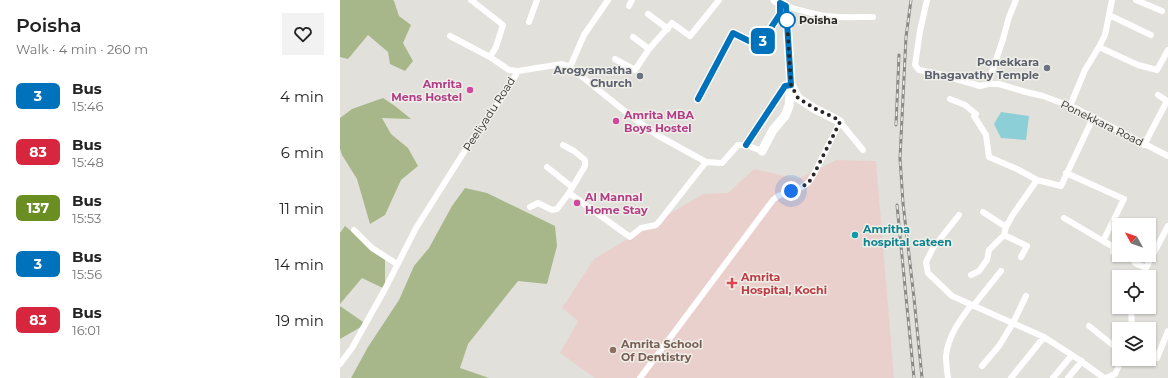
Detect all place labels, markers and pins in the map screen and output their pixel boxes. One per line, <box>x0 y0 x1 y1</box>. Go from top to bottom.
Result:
marker: Poisha <box>778 11 796 29</box>
place label: Poisha <box>799 13 838 27</box>
place label: Ponekkara Bhagavathy Temple <box>924 55 1039 82</box>
place label: Arogyamatha Church <box>552 63 632 90</box>
marker: Ponekkara Bhagavathy Temple <box>1042 63 1052 73</box>
marker: Arogyamatha Church <box>635 71 645 81</box>
place label: Amrita Mens Hostel <box>391 77 462 104</box>
marker: Amrita Mens Hostel <box>465 85 475 95</box>
place label: Amrita MBA Boys Hostel <box>623 108 694 135</box>
marker: Amrita MBA Boys Hostel <box>611 116 621 126</box>
place label: Al Mannal Home Stay <box>584 190 648 217</box>
marker: Al Mannal Home Stay <box>572 198 582 208</box>
place label: Amritha hospital cateen <box>862 222 952 249</box>
marker: Amritha hospital cateen <box>850 230 860 240</box>
place label: Amrita Hospital, Kochi <box>740 270 827 297</box>
marker: Amrita Hospital, Kochi <box>726 277 738 289</box>
place label: Amrita School Of Dentistry <box>620 337 702 364</box>
marker: Amrita School Of Dentistry <box>608 345 618 355</box>

